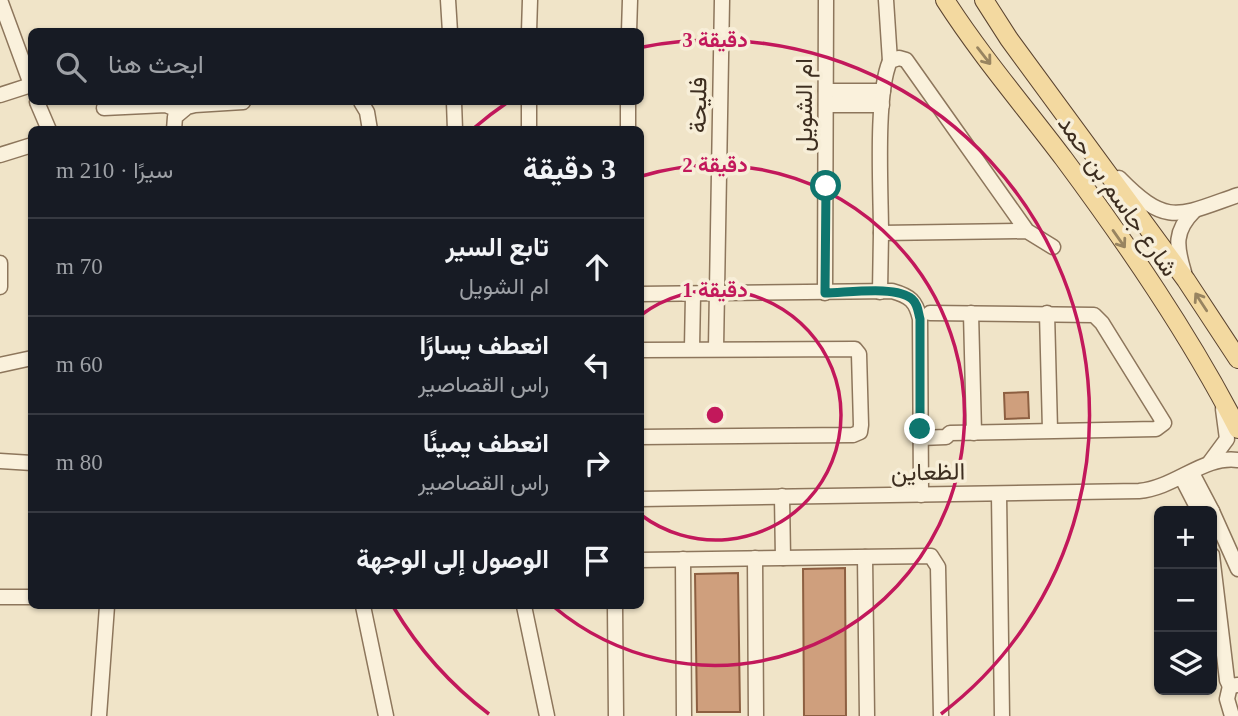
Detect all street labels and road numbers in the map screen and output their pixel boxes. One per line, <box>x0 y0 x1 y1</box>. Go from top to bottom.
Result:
street label: ام الشويل <box>791 58 820 152</box>
street label: فليحة <box>685 77 712 133</box>
street label: شارع جاسم بن حمد <box>1050 111 1183 283</box>
street label: الظعاين <box>891 458 965 487</box>

